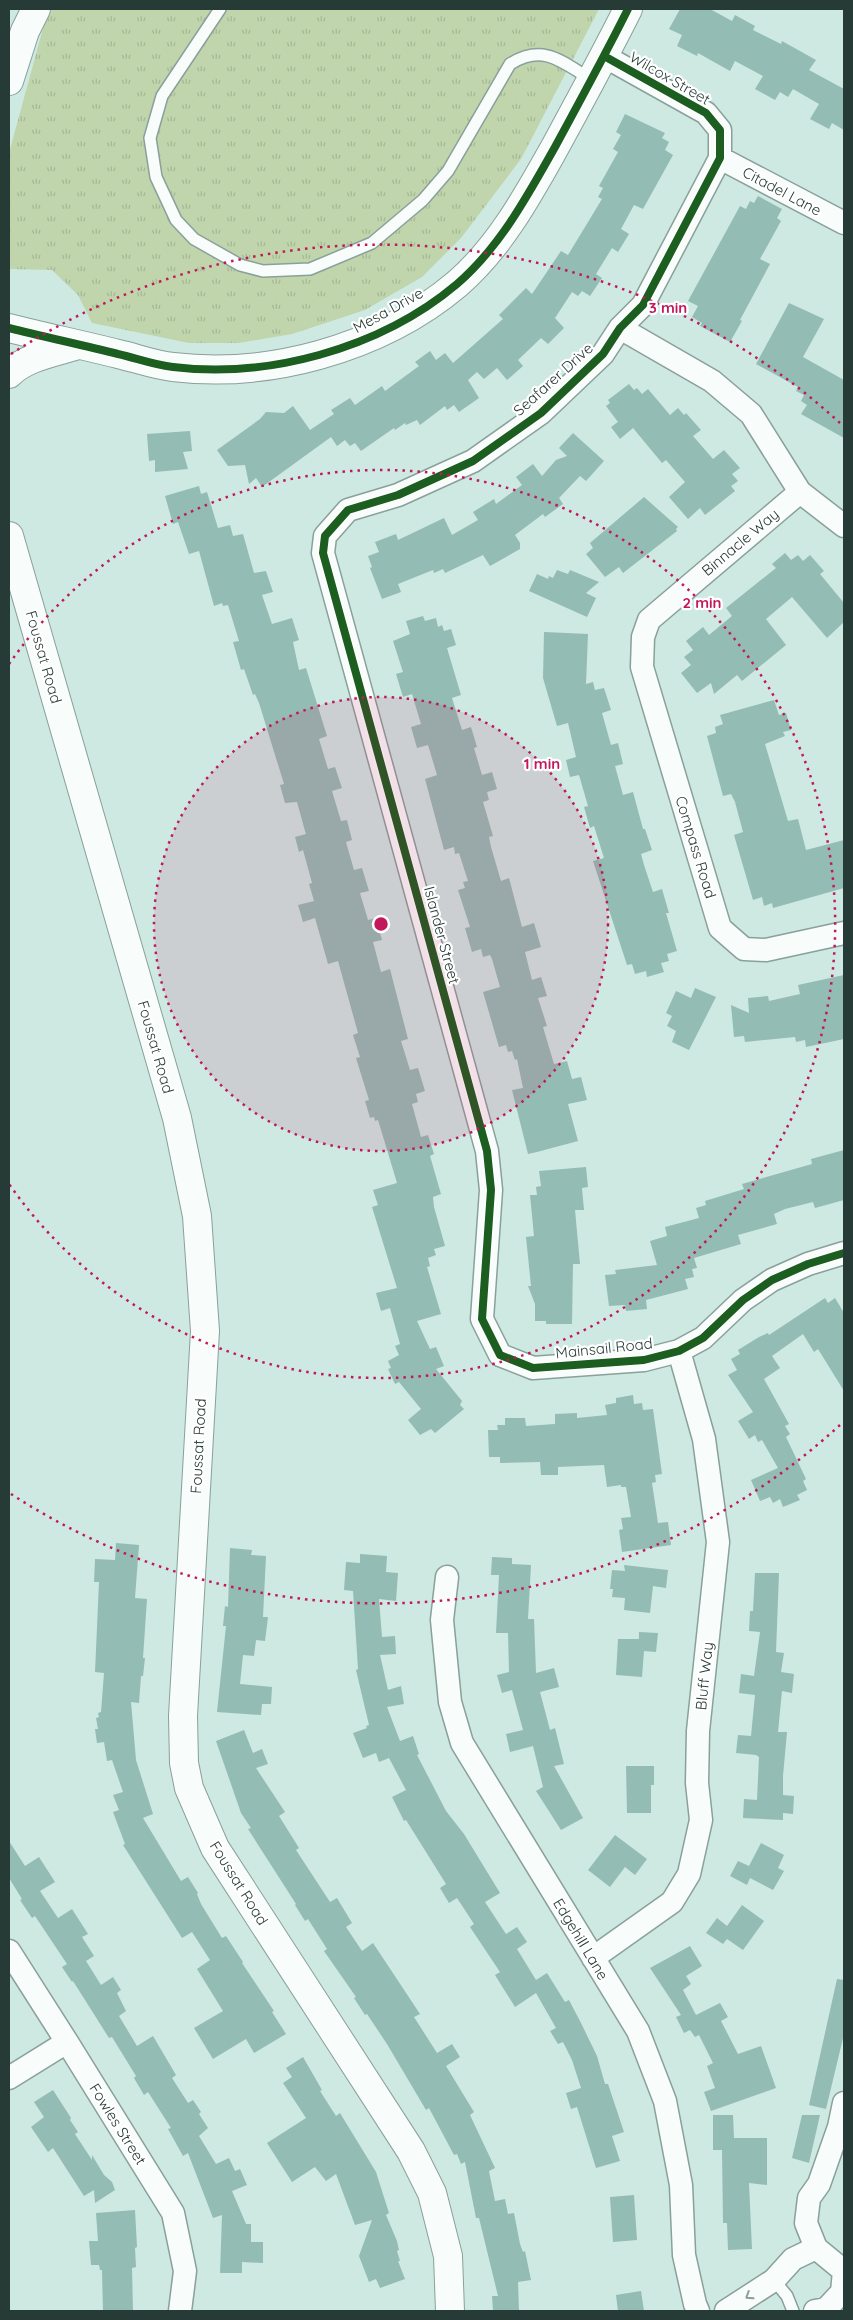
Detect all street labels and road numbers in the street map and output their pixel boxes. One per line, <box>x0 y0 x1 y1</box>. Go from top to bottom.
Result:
street label: Wilcox Street <box>626 47 714 109</box>
street label: Citadel Lane <box>739 162 825 220</box>
street label: Mesa Drive <box>350 283 426 337</box>
street label: Seafarer Drive <box>509 338 597 420</box>
street label: Binnacle Way <box>698 504 782 580</box>
street label: Foussat Road <box>22 608 66 706</box>
street label: Compass Road <box>671 793 721 901</box>
street label: Islander Street <box>420 884 464 986</box>
street label: Foussat Road <box>134 998 178 1096</box>
street label: Mainsail Road <box>554 1333 654 1363</box>
street label: Foussat Road <box>186 1398 210 1494</box>
street label: Bluff Way <box>691 1641 717 1711</box>
street label: Foussat Road <box>206 1837 272 1929</box>
street label: Edgehill Lane <box>549 1895 613 1983</box>
street label: Fowles Street <box>85 2080 151 2168</box>

